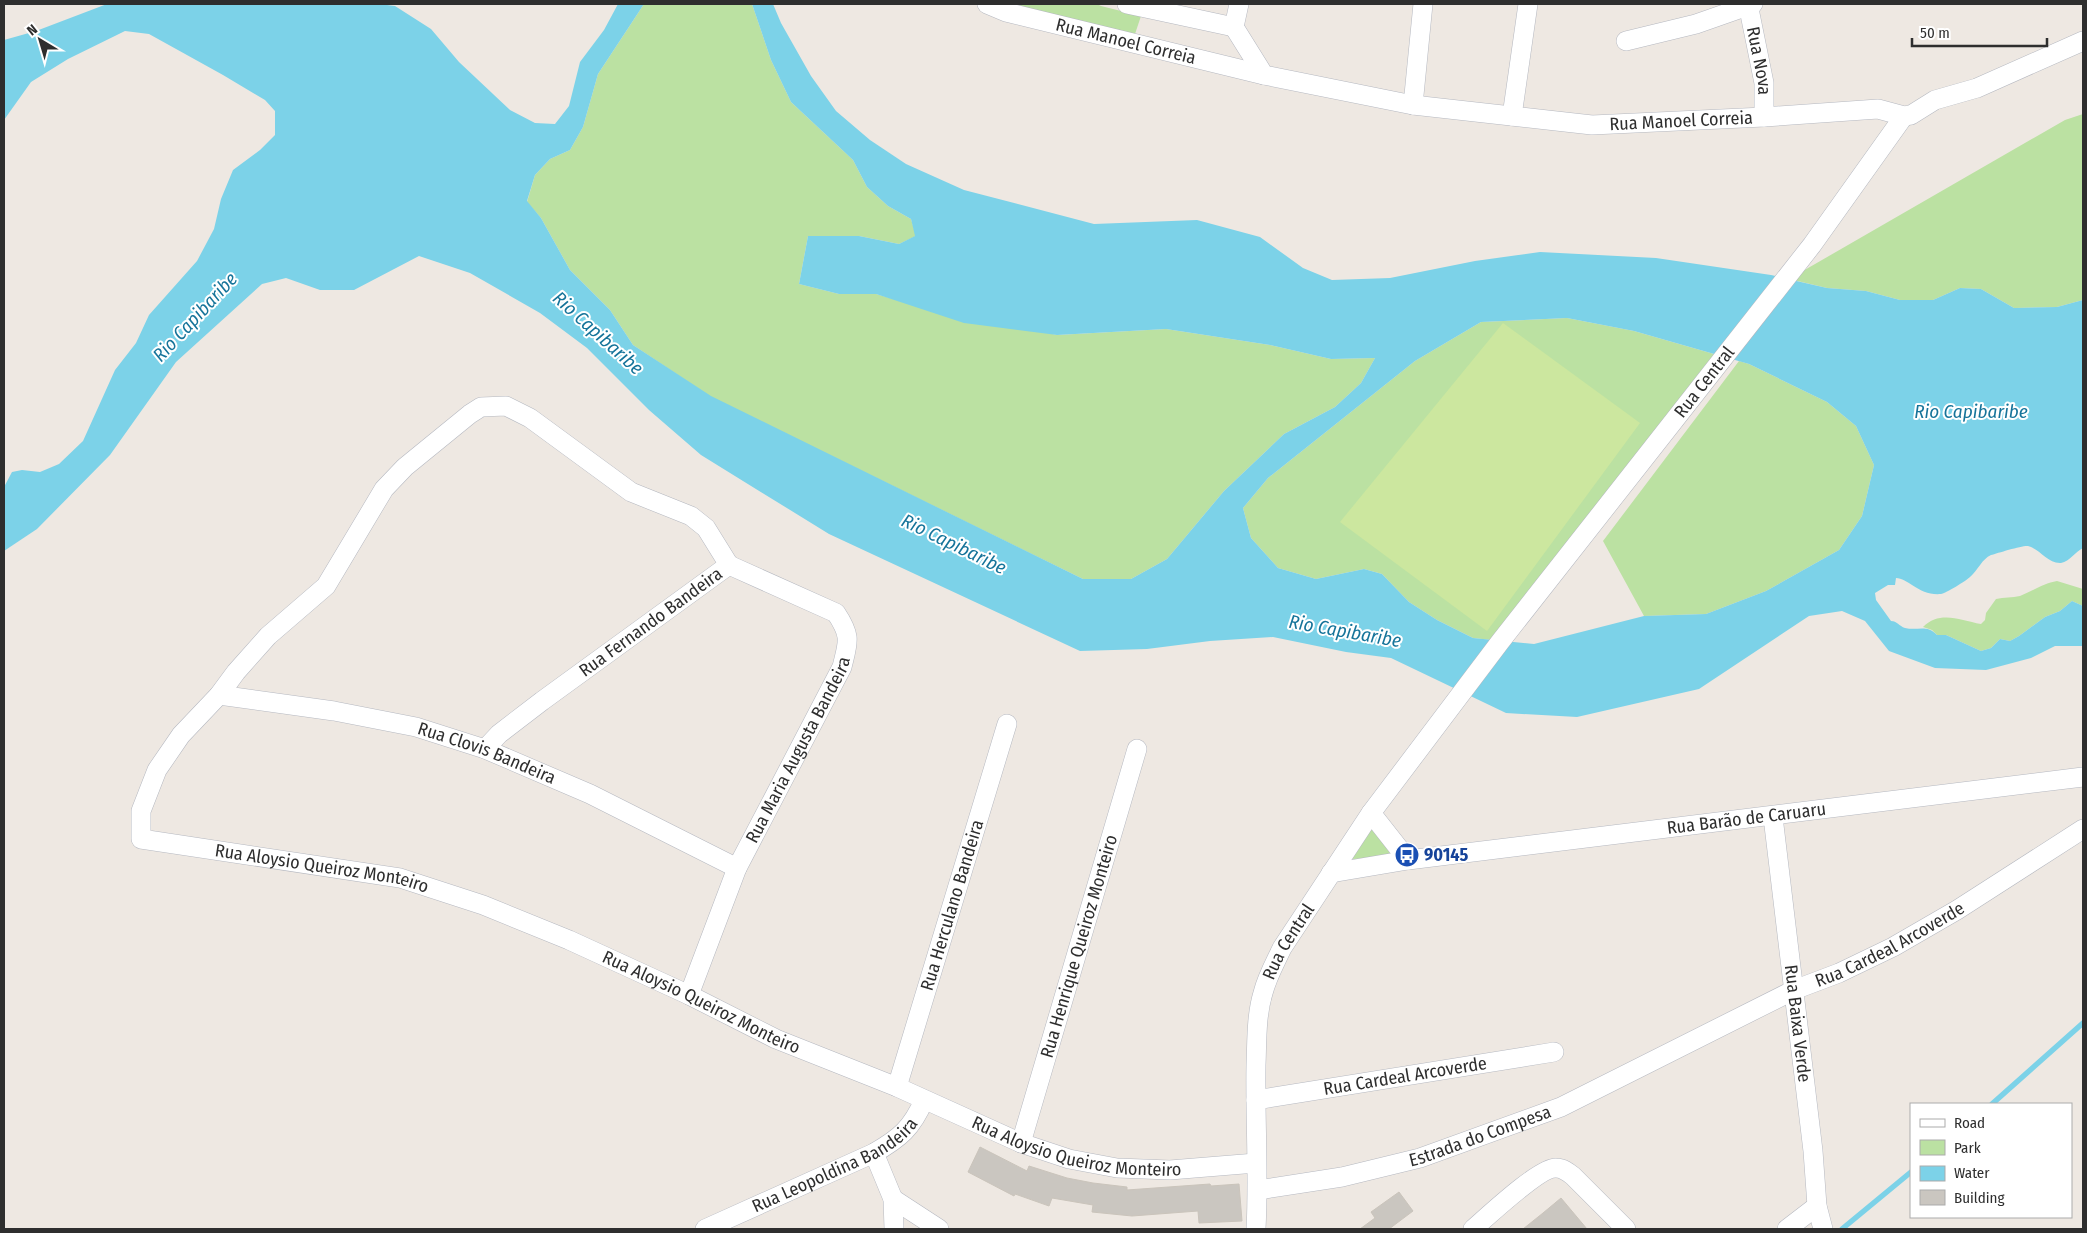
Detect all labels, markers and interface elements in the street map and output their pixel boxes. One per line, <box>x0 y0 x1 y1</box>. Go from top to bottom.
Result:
street label: Rua Manoel Correia <box>1054 14 1198 69</box>
north arrow <box>15 15 65 65</box>
scale bar <box>1912 15 2047 47</box>
text: N <box>24 21 41 39</box>
text: 50 m <box>1920 24 1950 42</box>
street label: Rua Nova <box>1742 25 1775 95</box>
street label: Rua Manoel Correia <box>1609 107 1754 135</box>
water label: Rio Capibaribe <box>148 268 242 366</box>
water label: Rio Capibaribe <box>548 286 648 380</box>
street label: Rua Central <box>1670 342 1739 422</box>
water label: Rio Capibaribe <box>1914 400 2028 423</box>
water label: Rio Capibaribe <box>898 509 1010 579</box>
street label: Rua Fernando Bandeira <box>575 562 727 681</box>
water label: Rio Capibaribe <box>1287 610 1403 652</box>
street label: Rua Maria Augusta Bandeira <box>741 654 855 847</box>
street label: Rua Clovis Bandeira <box>415 717 559 789</box>
street label: Rua Barão de Caruaru <box>1666 798 1827 839</box>
street label: Rua Herculano Bandeira <box>916 817 988 993</box>
street label: Rua Henrique Queiroz Monteiro <box>1036 832 1122 1060</box>
street label: Rua Aloysio Queiroz Monteiro <box>214 839 432 898</box>
bus stop icon: 90145 <box>1394 842 1420 868</box>
place label: 90145 <box>1424 844 1468 866</box>
street label: Rua Cardeal Arcoverde <box>1812 897 1969 992</box>
street label: Rua Central <box>1258 899 1319 983</box>
street label: Rua Aloysio Queiroz Monteiro <box>599 946 803 1058</box>
street label: Rua Baixa Verde <box>1780 964 1816 1084</box>
street label: Rua Cardeal Arcoverde <box>1322 1052 1488 1100</box>
street label: Estrada do Compesa <box>1407 1100 1554 1171</box>
legend <box>1910 1103 2072 1218</box>
street label: Rua Aloysio Queiroz Monteiro <box>968 1111 1182 1181</box>
street label: Rua Leopoldina Bandeira <box>749 1113 922 1217</box>
text: Road <box>1954 1114 1985 1132</box>
text: Park <box>1954 1139 1981 1157</box>
text: Water <box>1954 1164 1990 1182</box>
text: Building <box>1954 1189 2005 1207</box>

